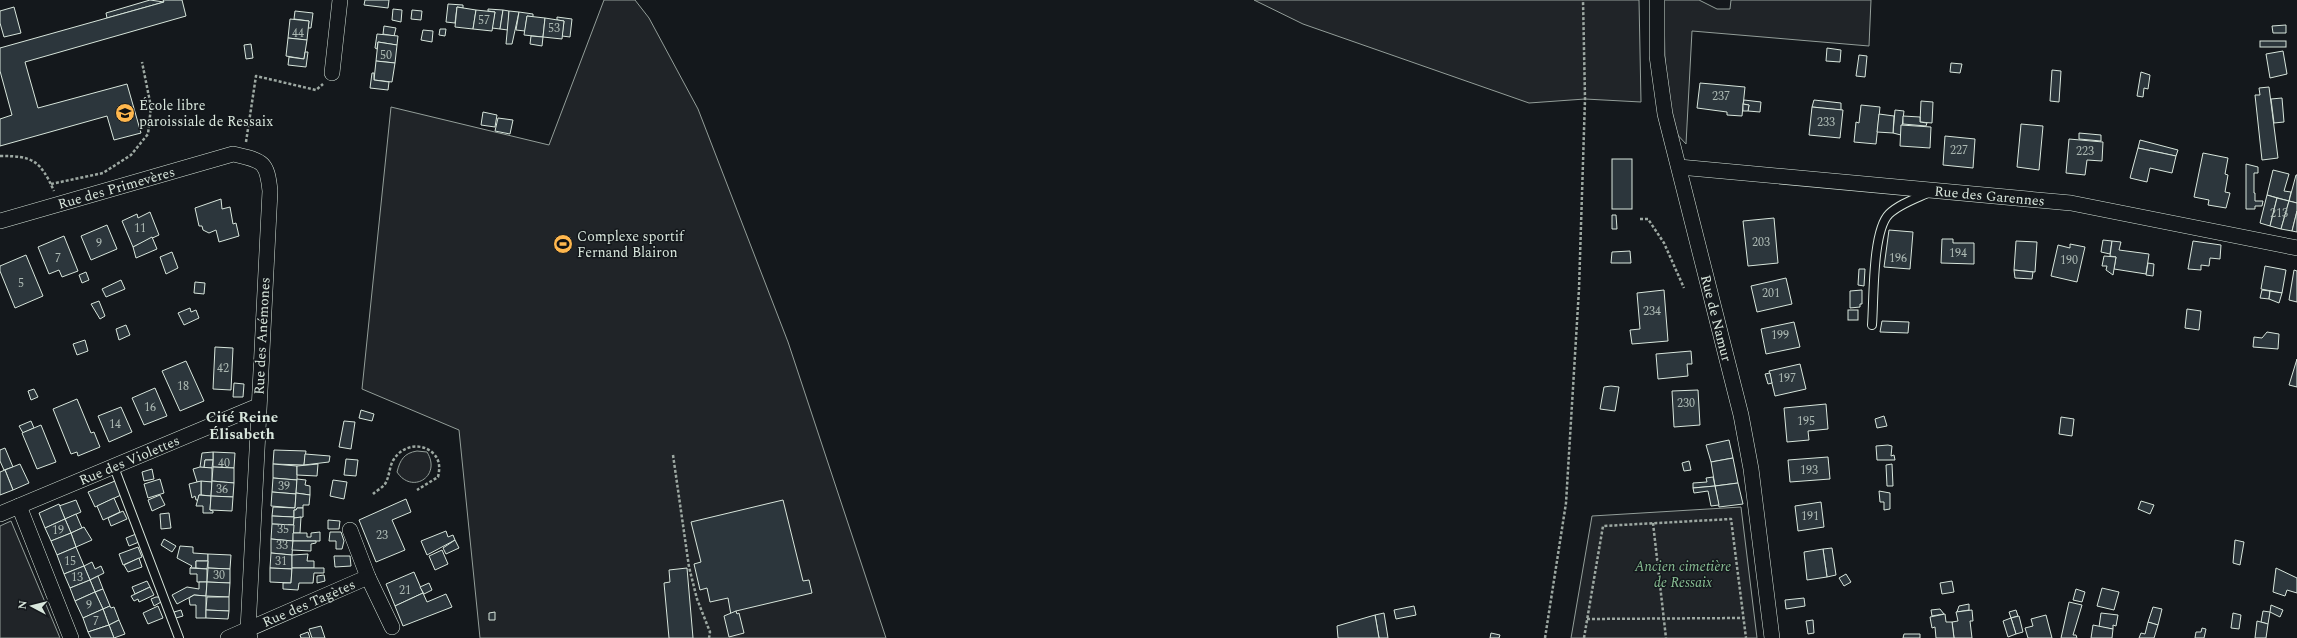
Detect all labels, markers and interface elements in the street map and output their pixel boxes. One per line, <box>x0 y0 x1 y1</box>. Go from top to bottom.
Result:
house number: 57 <box>478 11 490 30</box>
house number: 53 <box>548 19 560 38</box>
house number: 44 <box>292 24 304 43</box>
house number: 50 <box>380 46 392 65</box>
house number: 237 <box>1712 87 1730 106</box>
place label: École libre paroissiale de Ressaix <box>139 95 273 132</box>
school or university icon: École libre paroissiale de Ressaix <box>114 102 136 124</box>
house number: 233 <box>1817 113 1835 132</box>
house number: 227 <box>1950 141 1968 160</box>
house number: 223 <box>2076 142 2094 161</box>
street label: Rue des Primevères <box>55 161 177 214</box>
street label: Rue des Garennes <box>1934 180 2046 211</box>
house number: 213 <box>2270 204 2288 223</box>
house number: 11 <box>134 219 146 238</box>
place label: Complexe sportif Fernand Blairon <box>577 226 685 263</box>
sports icon: Complexe sportif Fernand Blairon <box>552 233 574 255</box>
house number: 203 <box>1752 233 1770 252</box>
house number: 9 <box>96 234 102 253</box>
house number: 194 <box>1949 244 1967 263</box>
house number: 7 <box>55 249 61 268</box>
house number: 196 <box>1889 249 1907 268</box>
house number: 190 <box>2060 251 2078 270</box>
street label: Rue de Namur <box>1695 272 1738 364</box>
house number: 5 <box>18 274 24 293</box>
street label: Rue des Anémones <box>248 277 276 395</box>
house number: 201 <box>1762 284 1780 303</box>
house number: 234 <box>1643 302 1661 321</box>
house number: 199 <box>1771 326 1789 345</box>
house number: 42 <box>217 359 229 378</box>
house number: 197 <box>1778 369 1796 388</box>
house number: 18 <box>177 377 189 396</box>
house number: 230 <box>1677 394 1695 413</box>
house number: 16 <box>144 398 156 417</box>
district label: Cité Reine Élisabeth <box>206 406 278 446</box>
house number: 195 <box>1797 412 1815 431</box>
house number: 14 <box>109 415 121 434</box>
street label: Rue des Violettes <box>75 429 183 490</box>
house number: 40 <box>218 454 230 473</box>
house number: 193 <box>1800 461 1818 480</box>
house number: 39 <box>278 477 290 496</box>
house number: 36 <box>216 480 228 499</box>
house number: 191 <box>1801 507 1819 526</box>
house number: 35 <box>277 520 289 539</box>
house number: 19 <box>52 521 64 540</box>
house number: 23 <box>376 526 388 545</box>
house number: 33 <box>276 536 288 555</box>
house number: 15 <box>64 552 76 571</box>
house number: 31 <box>275 552 287 571</box>
park label: Ancien cimetière de Ressaix <box>1634 556 1731 593</box>
house number: 30 <box>213 566 225 585</box>
house number: 13 <box>71 568 83 587</box>
street label: Rue des Tagètes <box>259 573 358 632</box>
house number: 21 <box>399 581 411 600</box>
north arrow <box>12 586 52 626</box>
house number: 9 <box>86 596 92 615</box>
text: N <box>14 599 32 610</box>
house number: 7 <box>93 612 99 631</box>

